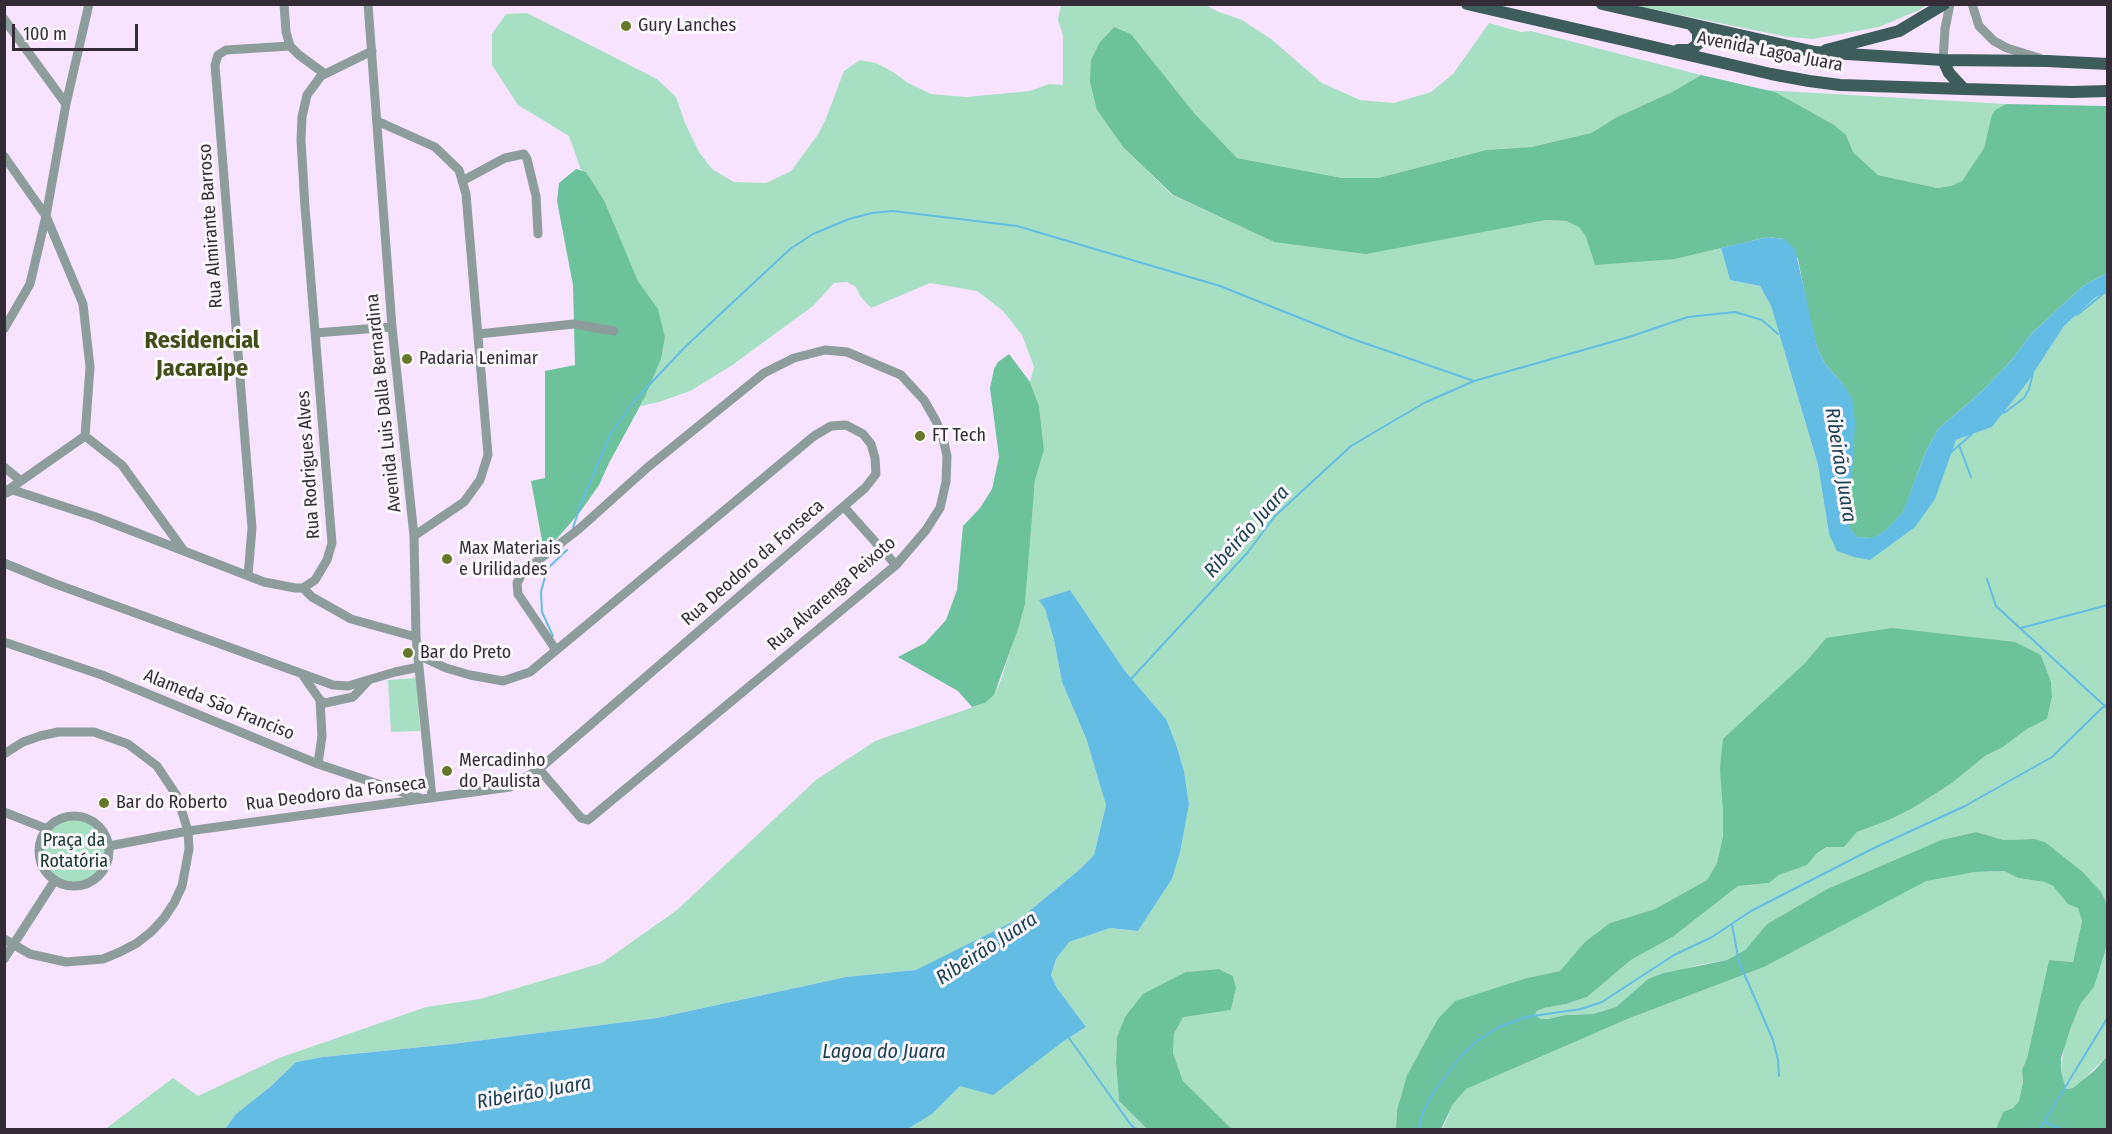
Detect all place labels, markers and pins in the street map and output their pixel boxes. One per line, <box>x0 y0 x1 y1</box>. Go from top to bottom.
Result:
place label: Gury Lanches <box>638 15 736 37</box>
marker: Gury Lanches <box>619 19 633 33</box>
place label: Padaria Lenimar <box>419 348 538 370</box>
marker: Padaria Lenimar <box>400 352 414 366</box>
place label: FT Tech <box>932 425 986 447</box>
marker: FT Tech <box>913 429 927 443</box>
place label: Max Materiais e Urilidades <box>459 538 561 580</box>
marker: Max Materiais e Urilidades <box>440 552 454 566</box>
place label: Bar do Preto <box>420 642 511 664</box>
marker: Bar do Preto <box>401 646 415 660</box>
place label: Mercadinho do Paulista <box>459 750 545 792</box>
marker: Mercadinho do Paulista <box>440 764 454 778</box>
place label: Bar do Roberto <box>116 792 227 814</box>
marker: Bar do Roberto <box>97 796 111 810</box>

